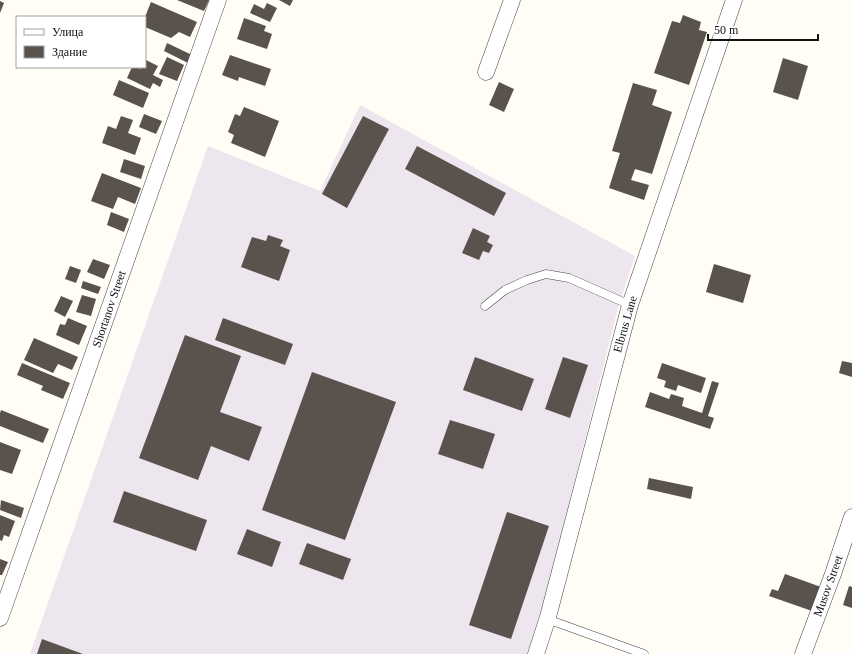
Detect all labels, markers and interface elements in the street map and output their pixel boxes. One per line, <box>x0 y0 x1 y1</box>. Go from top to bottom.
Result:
legend <box>16 16 146 68</box>
scale bar <box>708 16 818 42</box>
text: 50 m <box>714 23 739 37</box>
text: Улица <box>52 25 84 39</box>
text: Здание <box>52 45 87 59</box>
street label: Shortanov Street <box>89 268 129 349</box>
street label: Elbrus Lane <box>610 294 640 354</box>
street label: Musov Street <box>810 553 846 619</box>

